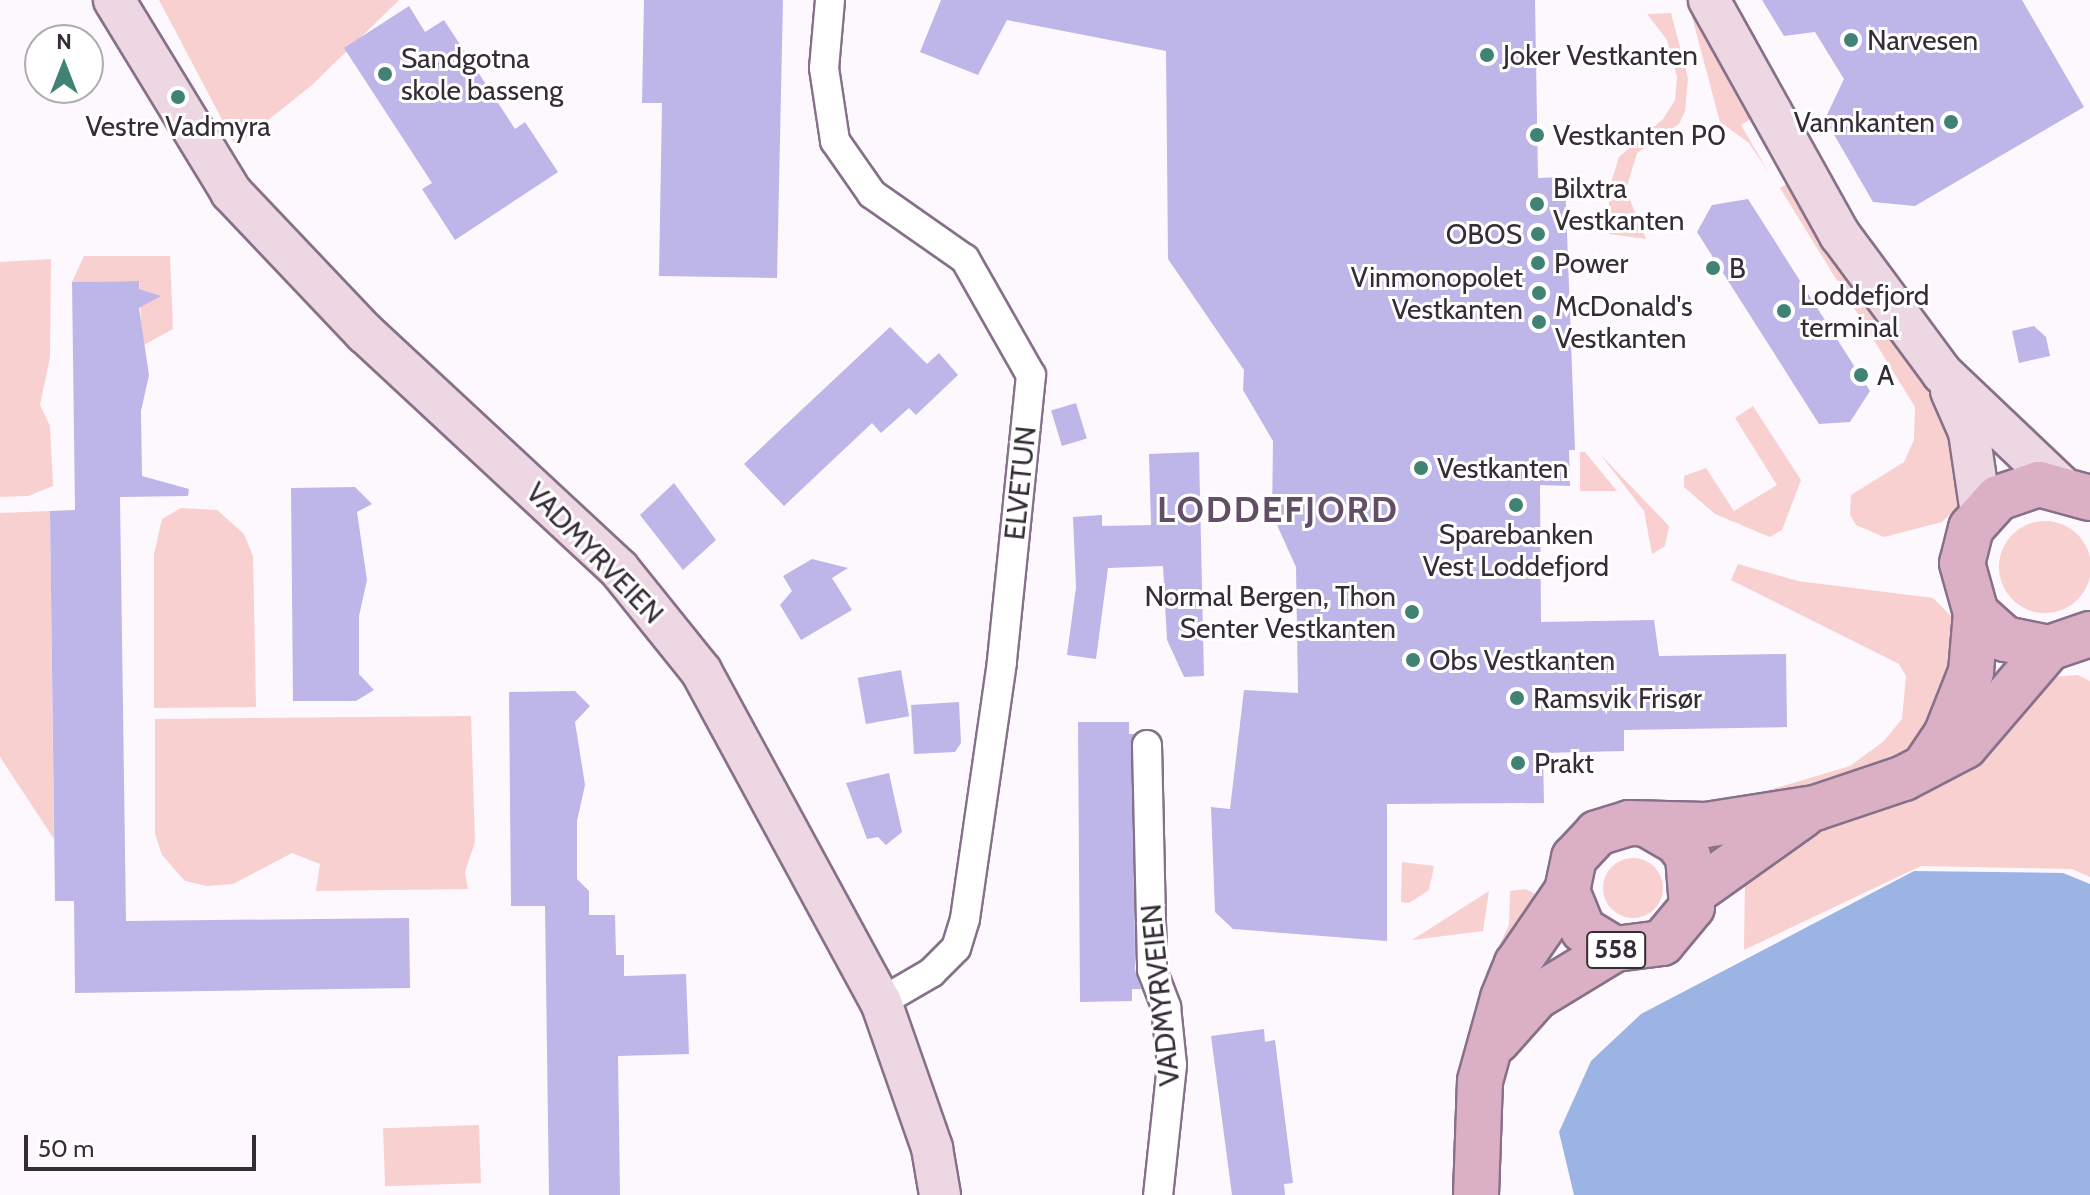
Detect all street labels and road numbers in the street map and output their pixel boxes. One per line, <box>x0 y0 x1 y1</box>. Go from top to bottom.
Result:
street label: ELVETUN <box>997 424 1043 542</box>
street label: VADMYRVEIEN <box>519 476 671 630</box>
street label: VADMYRVEIEN <box>1134 902 1186 1088</box>
road number: 558 <box>1586 928 1646 972</box>

